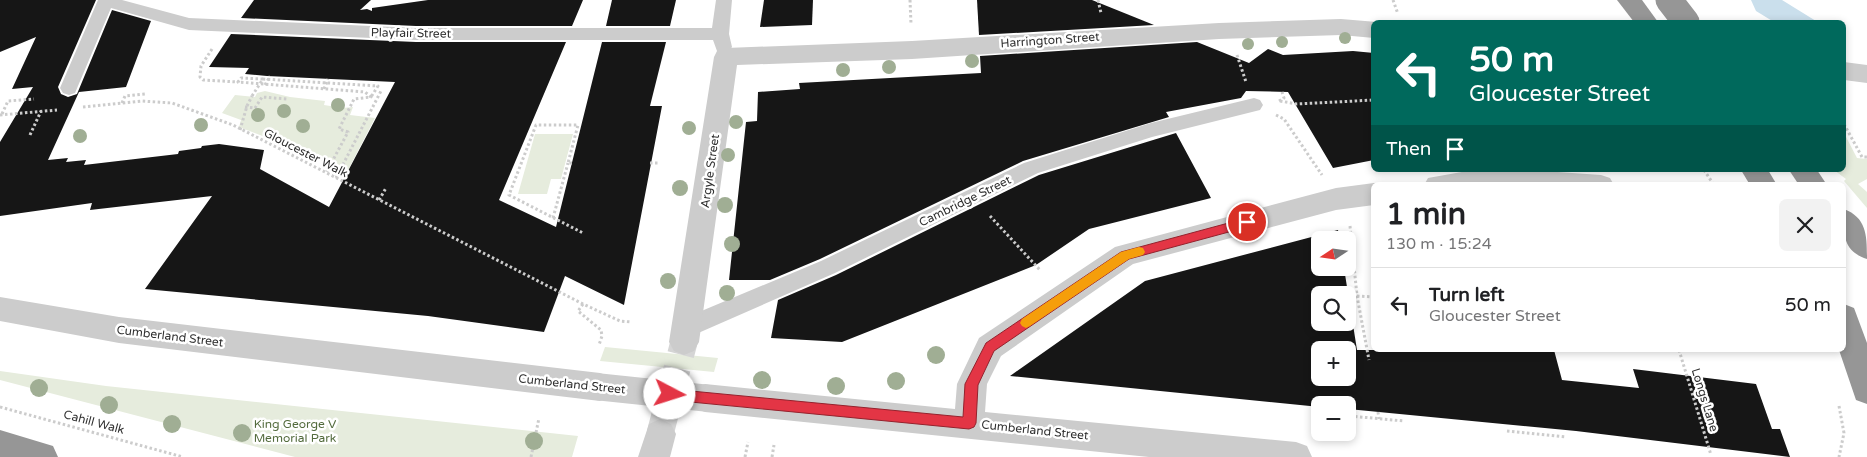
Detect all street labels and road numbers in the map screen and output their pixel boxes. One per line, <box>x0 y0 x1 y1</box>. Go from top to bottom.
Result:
street label: Playfair Street <box>371 25 452 41</box>
street label: Harrington Street <box>1000 30 1100 50</box>
street label: Gloucester Walk <box>262 126 351 180</box>
street label: Argyle Street <box>698 133 722 209</box>
street label: Cambridge Street <box>917 172 1014 229</box>
street label: Cumberland Street <box>116 322 225 350</box>
street label: Longs Lane <box>1689 367 1721 434</box>
street label: Cumberland Street <box>518 371 627 397</box>
street label: Cahill Walk <box>62 407 126 437</box>
street label: Cumberland Street <box>981 417 1090 443</box>

